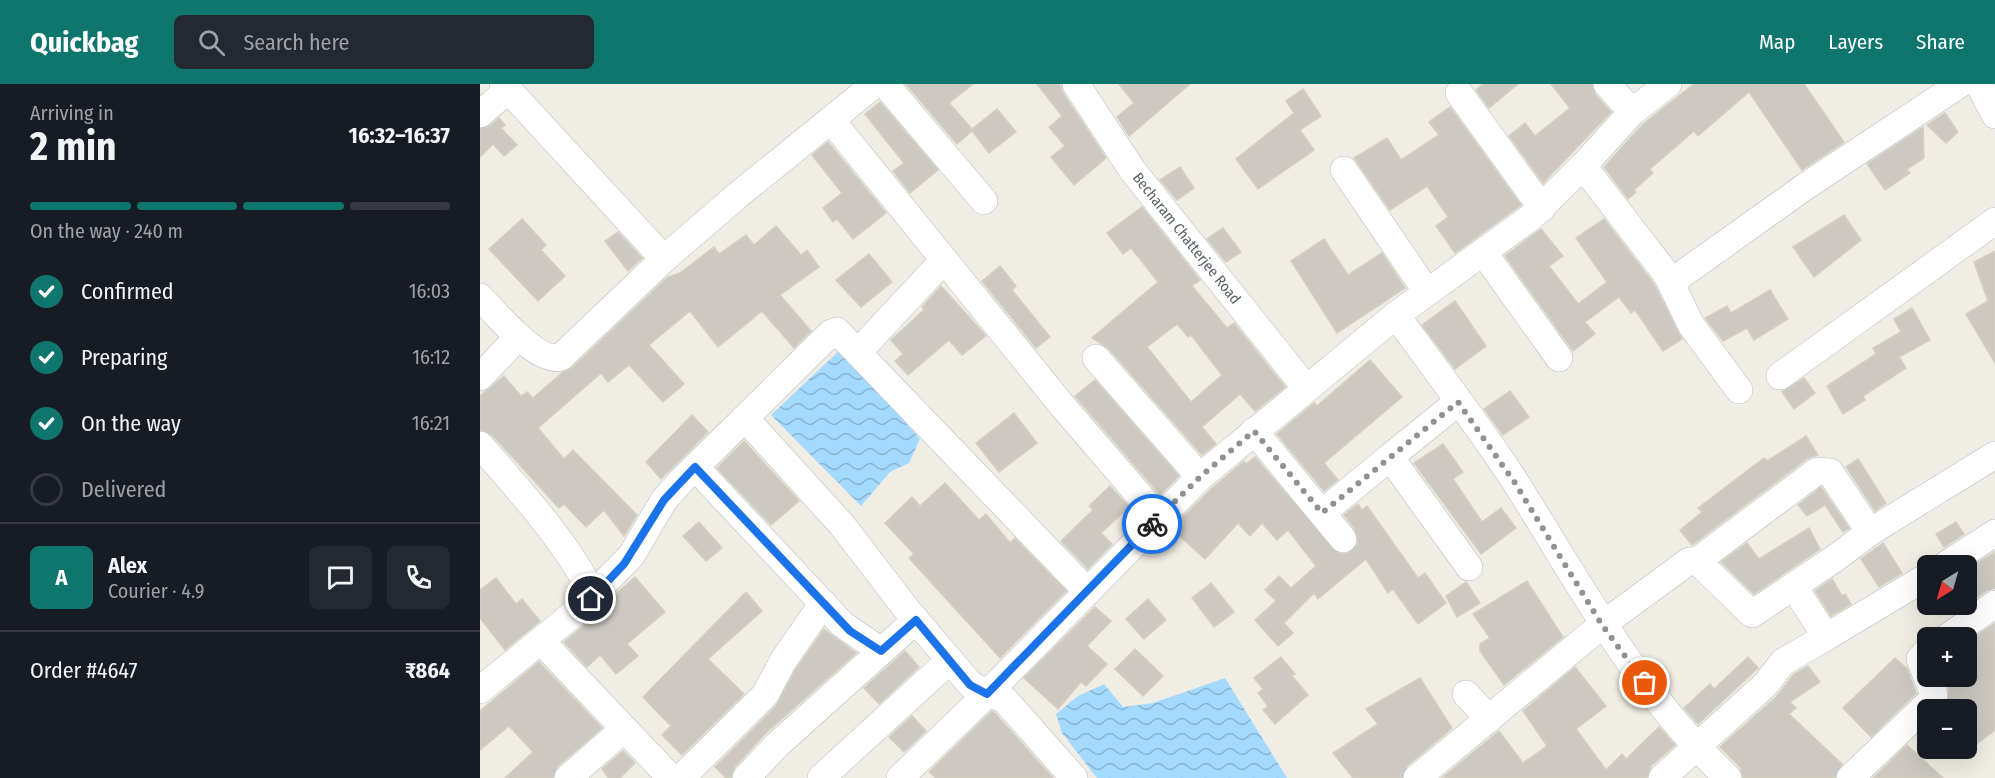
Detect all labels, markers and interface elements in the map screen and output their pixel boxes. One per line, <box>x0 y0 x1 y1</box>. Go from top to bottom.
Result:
search box <box>174 15 594 69</box>
text: Quickbag <box>30 26 138 59</box>
icon: search <box>195 26 228 59</box>
text: Search here <box>243 29 349 56</box>
text: Map <box>1759 29 1795 55</box>
text: Layers <box>1828 29 1883 55</box>
text: Share <box>1916 29 1965 55</box>
text: Arriving in <box>30 101 114 125</box>
text: 16:32–16:37 <box>349 122 450 149</box>
text: 2 min <box>30 124 116 170</box>
street label: Becharam Chatterjee Road <box>1129 169 1244 307</box>
text: On the way · 240 m <box>30 219 183 243</box>
icon: check <box>30 275 63 308</box>
text: Confirmed <box>81 278 174 305</box>
text: 16:03 <box>409 279 450 303</box>
icon: check <box>30 341 63 374</box>
text: Preparing <box>81 344 167 371</box>
text: 16:12 <box>412 345 450 369</box>
icon: check <box>30 407 63 440</box>
text: On the way <box>81 410 181 437</box>
text: 16:21 <box>412 411 450 435</box>
text: Delivered <box>81 476 166 503</box>
courier <box>1122 494 1182 554</box>
icon: bike <box>1136 508 1169 541</box>
button: chat <box>309 546 372 609</box>
button: phone <box>387 546 450 609</box>
text: Alex <box>108 552 147 579</box>
north arrow <box>1917 555 1977 615</box>
map controls <box>1917 555 1977 759</box>
text: A <box>56 564 67 591</box>
pin <box>565 573 616 624</box>
text: Courier · 4.9 <box>108 579 204 603</box>
icon: home <box>574 582 607 615</box>
button: + <box>1917 627 1977 687</box>
text: Order #4647 <box>30 657 137 684</box>
text: ₹864 <box>405 657 450 684</box>
pin <box>1619 657 1670 708</box>
icon: bag <box>1628 666 1661 699</box>
button: − <box>1917 699 1977 759</box>

